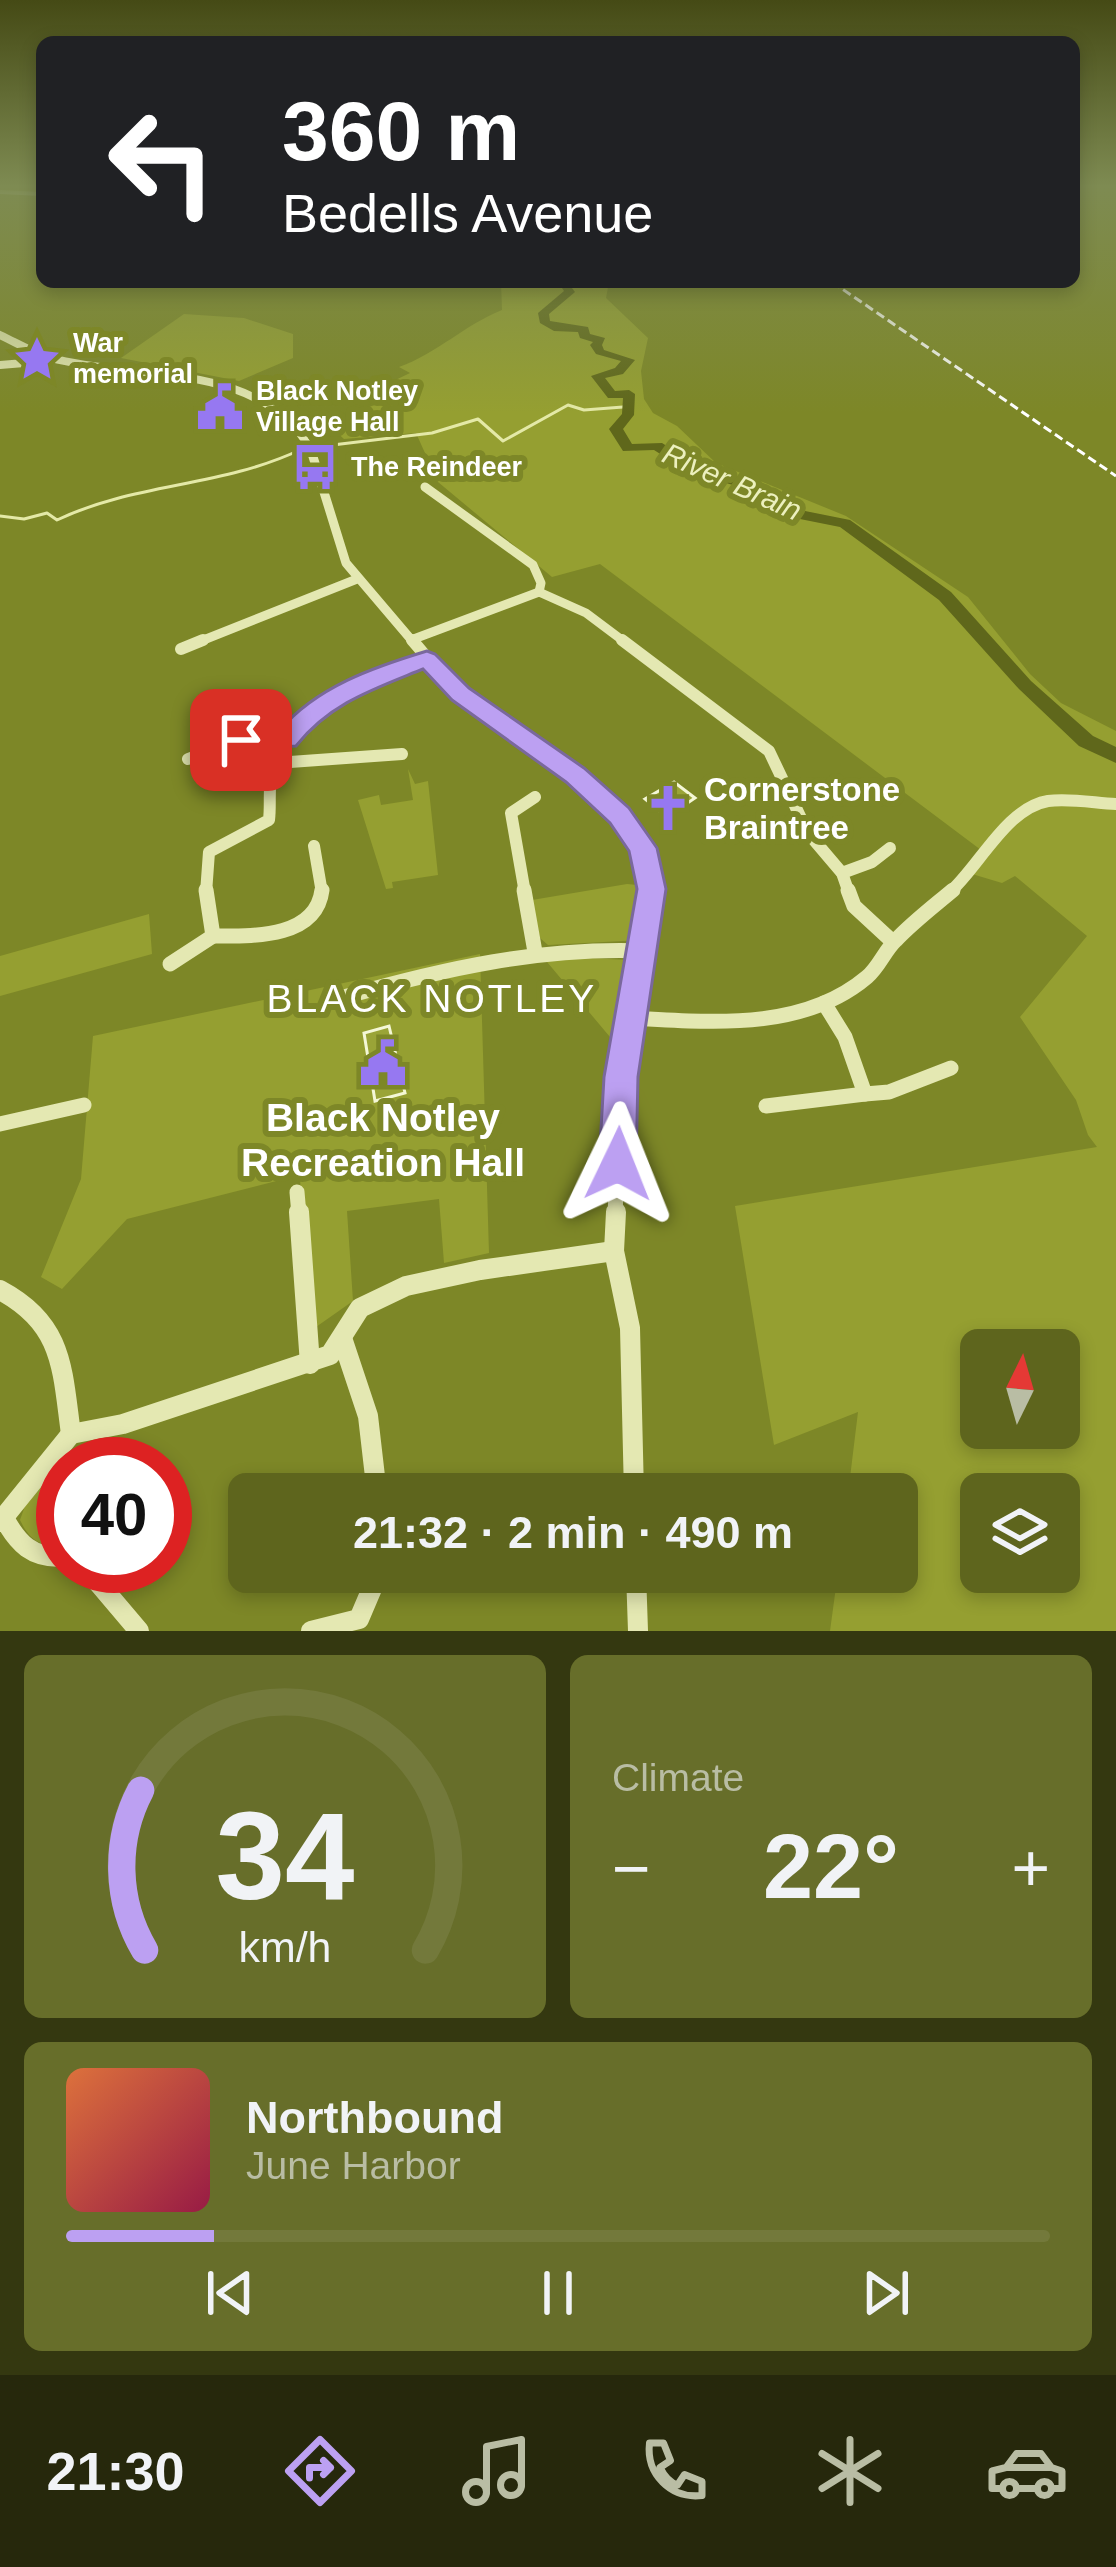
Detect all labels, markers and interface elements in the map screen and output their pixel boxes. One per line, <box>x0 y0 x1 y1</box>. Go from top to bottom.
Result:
icon: left <box>84 84 240 240</box>
text: 360 m <box>282 84 520 178</box>
text: Bedells Avenue <box>282 183 653 243</box>
place label: War memorial <box>73 328 193 389</box>
place icon: War memorial <box>12 334 62 384</box>
place label: Black Notley Village Hall <box>256 376 418 437</box>
public building icon: Black Notley Village Hall <box>195 382 245 432</box>
water label: River Brain <box>658 436 807 527</box>
bus stop icon: The Reindeer <box>290 442 340 492</box>
place label: The Reindeer <box>351 452 523 482</box>
pin <box>190 689 292 791</box>
icon: arrive <box>208 707 274 773</box>
place label: Cornerstone Braintree <box>704 771 900 846</box>
church icon: Cornerstone Braintree <box>643 783 693 833</box>
district label: BLACK NOTLEY <box>267 977 597 1020</box>
public building icon: Black Notley Recreation Hall <box>358 1038 408 1088</box>
place label: Black Notley Recreation Hall <box>241 1096 525 1184</box>
position arrow <box>555 1101 681 1227</box>
north arrow <box>960 1329 1080 1449</box>
map controls <box>960 1329 1080 1593</box>
speed limit sign: 40 <box>36 1437 192 1593</box>
button: layers <box>960 1473 1080 1593</box>
text: 21:32 · 2 min · 490 m <box>353 1507 793 1558</box>
text: Climate <box>612 1756 744 1799</box>
text: 34 <box>216 1786 354 1925</box>
text: 22° <box>763 1817 899 1917</box>
text: − <box>612 1831 651 1905</box>
text: + <box>1011 1831 1050 1905</box>
text: km/h <box>239 1922 331 1970</box>
text: Northbound <box>246 2092 503 2143</box>
text: June Harbor <box>246 2144 461 2187</box>
icon: previous <box>197 2260 263 2326</box>
icon: pause <box>525 2260 591 2326</box>
icon: next <box>853 2260 919 2326</box>
icon: directions <box>278 2429 362 2513</box>
icon: music <box>455 2429 539 2513</box>
icon: phone <box>632 2429 716 2513</box>
icon: climate <box>808 2429 892 2513</box>
icon: car <box>985 2429 1069 2513</box>
text: 21:30 <box>46 2441 185 2501</box>

